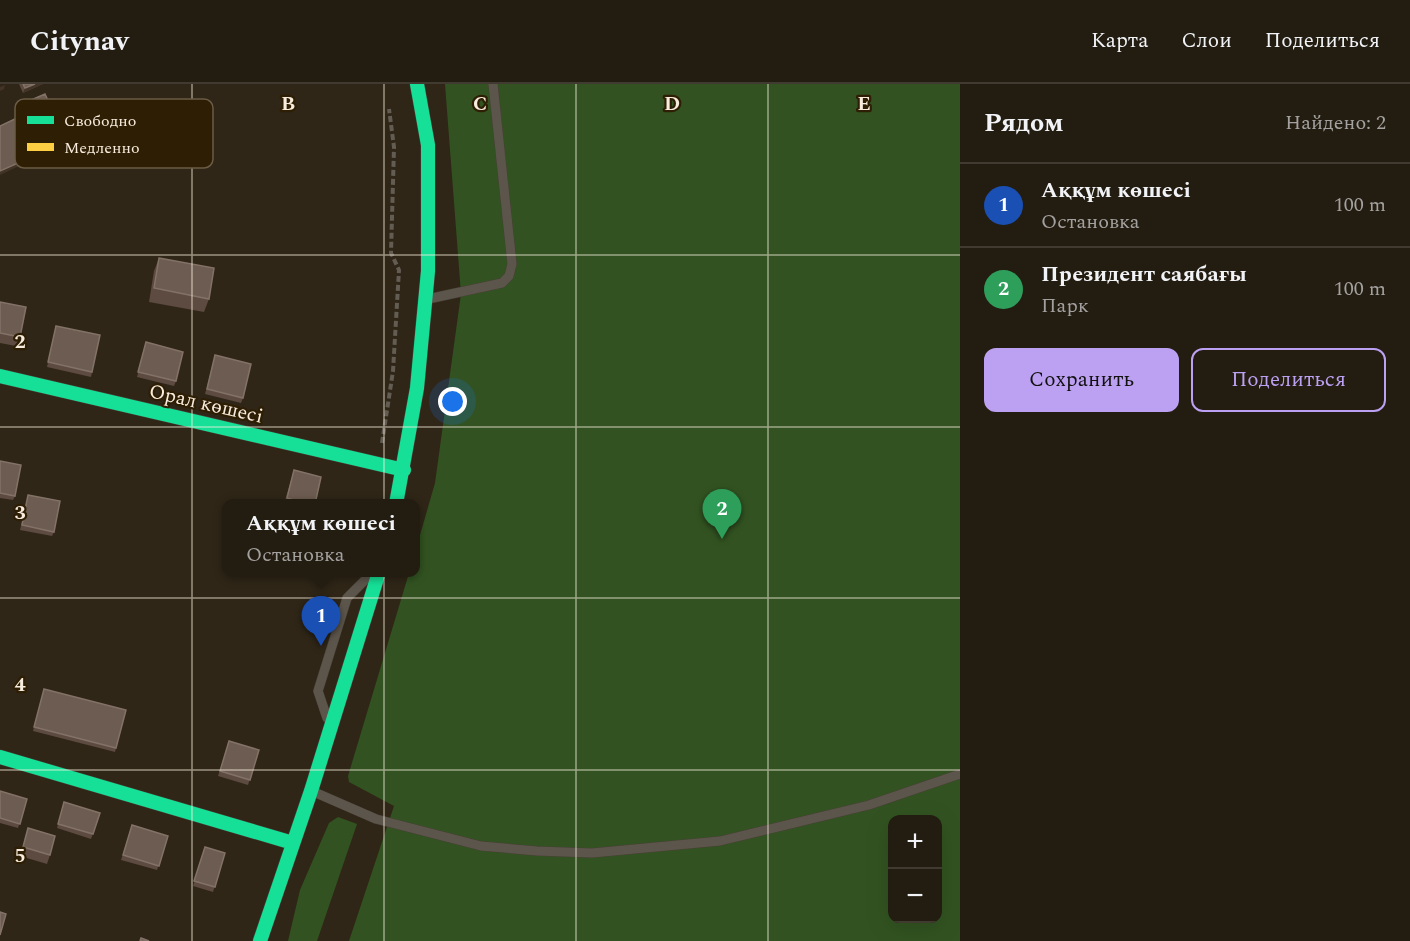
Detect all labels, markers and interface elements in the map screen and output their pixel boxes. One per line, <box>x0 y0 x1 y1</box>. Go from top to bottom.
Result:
text: Citynav <box>30 20 129 63</box>
text: Карта <box>1091 25 1148 57</box>
text: Слои <box>1181 25 1232 57</box>
text: Поделиться <box>1265 25 1380 57</box>
text: B <box>281 89 295 119</box>
text: C <box>473 89 487 119</box>
text: D <box>664 89 680 119</box>
text: E <box>857 89 871 119</box>
legend <box>15 99 213 168</box>
text: Рядом <box>984 103 1064 143</box>
text: Найдено: 2 <box>1285 108 1386 138</box>
text: Свободно <box>64 109 136 133</box>
text: Медленно <box>64 136 140 160</box>
text: Аққұм көшесі <box>1041 174 1191 207</box>
text: 1 <box>998 190 1009 220</box>
text: 100 m <box>1334 190 1386 220</box>
text: Остановка <box>1041 207 1140 237</box>
text: Президент саябағы <box>1041 258 1247 291</box>
text: 2 <box>998 274 1009 304</box>
text: 100 m <box>1334 274 1386 304</box>
text: Парк <box>1041 291 1089 321</box>
text: 2 <box>14 327 26 357</box>
button: Сохранить <box>984 348 1179 412</box>
button: Поделиться <box>1191 348 1386 412</box>
street label: Орал көшесі <box>146 376 266 432</box>
your location <box>438 387 467 416</box>
pin: 2 <box>702 490 742 539</box>
text: 3 <box>14 498 26 528</box>
popup <box>222 499 420 577</box>
text: Аққұм көшесі <box>246 507 396 540</box>
text: Остановка <box>246 540 345 570</box>
pin: 1 <box>302 596 340 646</box>
text: 4 <box>14 670 26 700</box>
map controls <box>888 815 942 923</box>
button: + <box>888 815 942 869</box>
text: 5 <box>14 841 26 871</box>
button: − <box>888 869 942 923</box>

